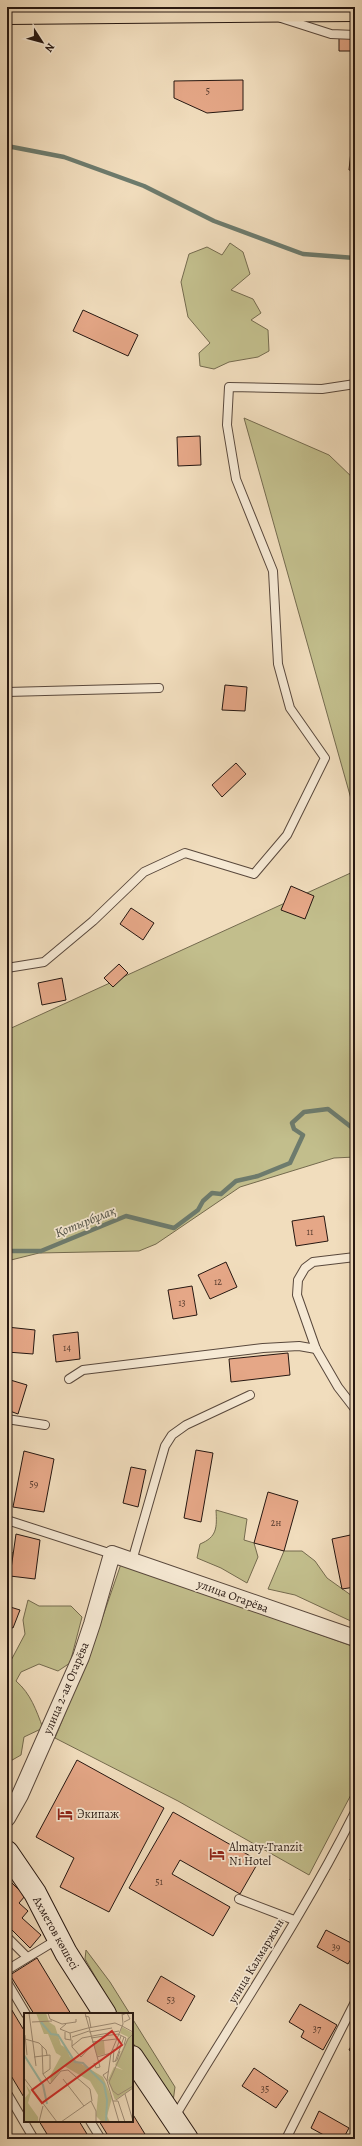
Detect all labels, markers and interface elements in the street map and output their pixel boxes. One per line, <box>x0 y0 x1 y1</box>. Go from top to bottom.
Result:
north arrow <box>22 22 62 62</box>
text: N <box>41 40 58 55</box>
house number: 5 <box>206 84 210 97</box>
water label: Қотырбұлақ <box>52 1202 118 1241</box>
house number: 11 <box>307 1225 314 1238</box>
house number: 12 <box>214 1275 222 1288</box>
house number: 13 <box>178 1296 186 1309</box>
house number: 14 <box>63 1341 71 1354</box>
house number: 59 <box>30 1477 39 1490</box>
house number: 2н <box>271 1516 281 1529</box>
street label: улица Огарёва <box>194 1575 271 1616</box>
street label: улица 2-ая Огарёва <box>39 1639 93 1738</box>
hotel icon: Экипаж <box>56 1805 74 1823</box>
place label: Экипаж <box>77 1806 119 1822</box>
place label: Almaty-Tranzit N1 Hotel <box>228 1839 303 1869</box>
hotel icon: Almaty-Tranzit N1 Hotel <box>208 1845 226 1863</box>
house number: 51 <box>155 1875 163 1888</box>
street label: Ахметов көшесі <box>29 1892 83 1973</box>
street label: улица Калмаржын <box>224 1916 288 2007</box>
house number: 39 <box>332 1940 341 1953</box>
house number: 53 <box>167 1993 175 2006</box>
inset map <box>24 2013 133 2122</box>
house number: 37 <box>313 2022 322 2035</box>
house number: 35 <box>261 2082 269 2095</box>

